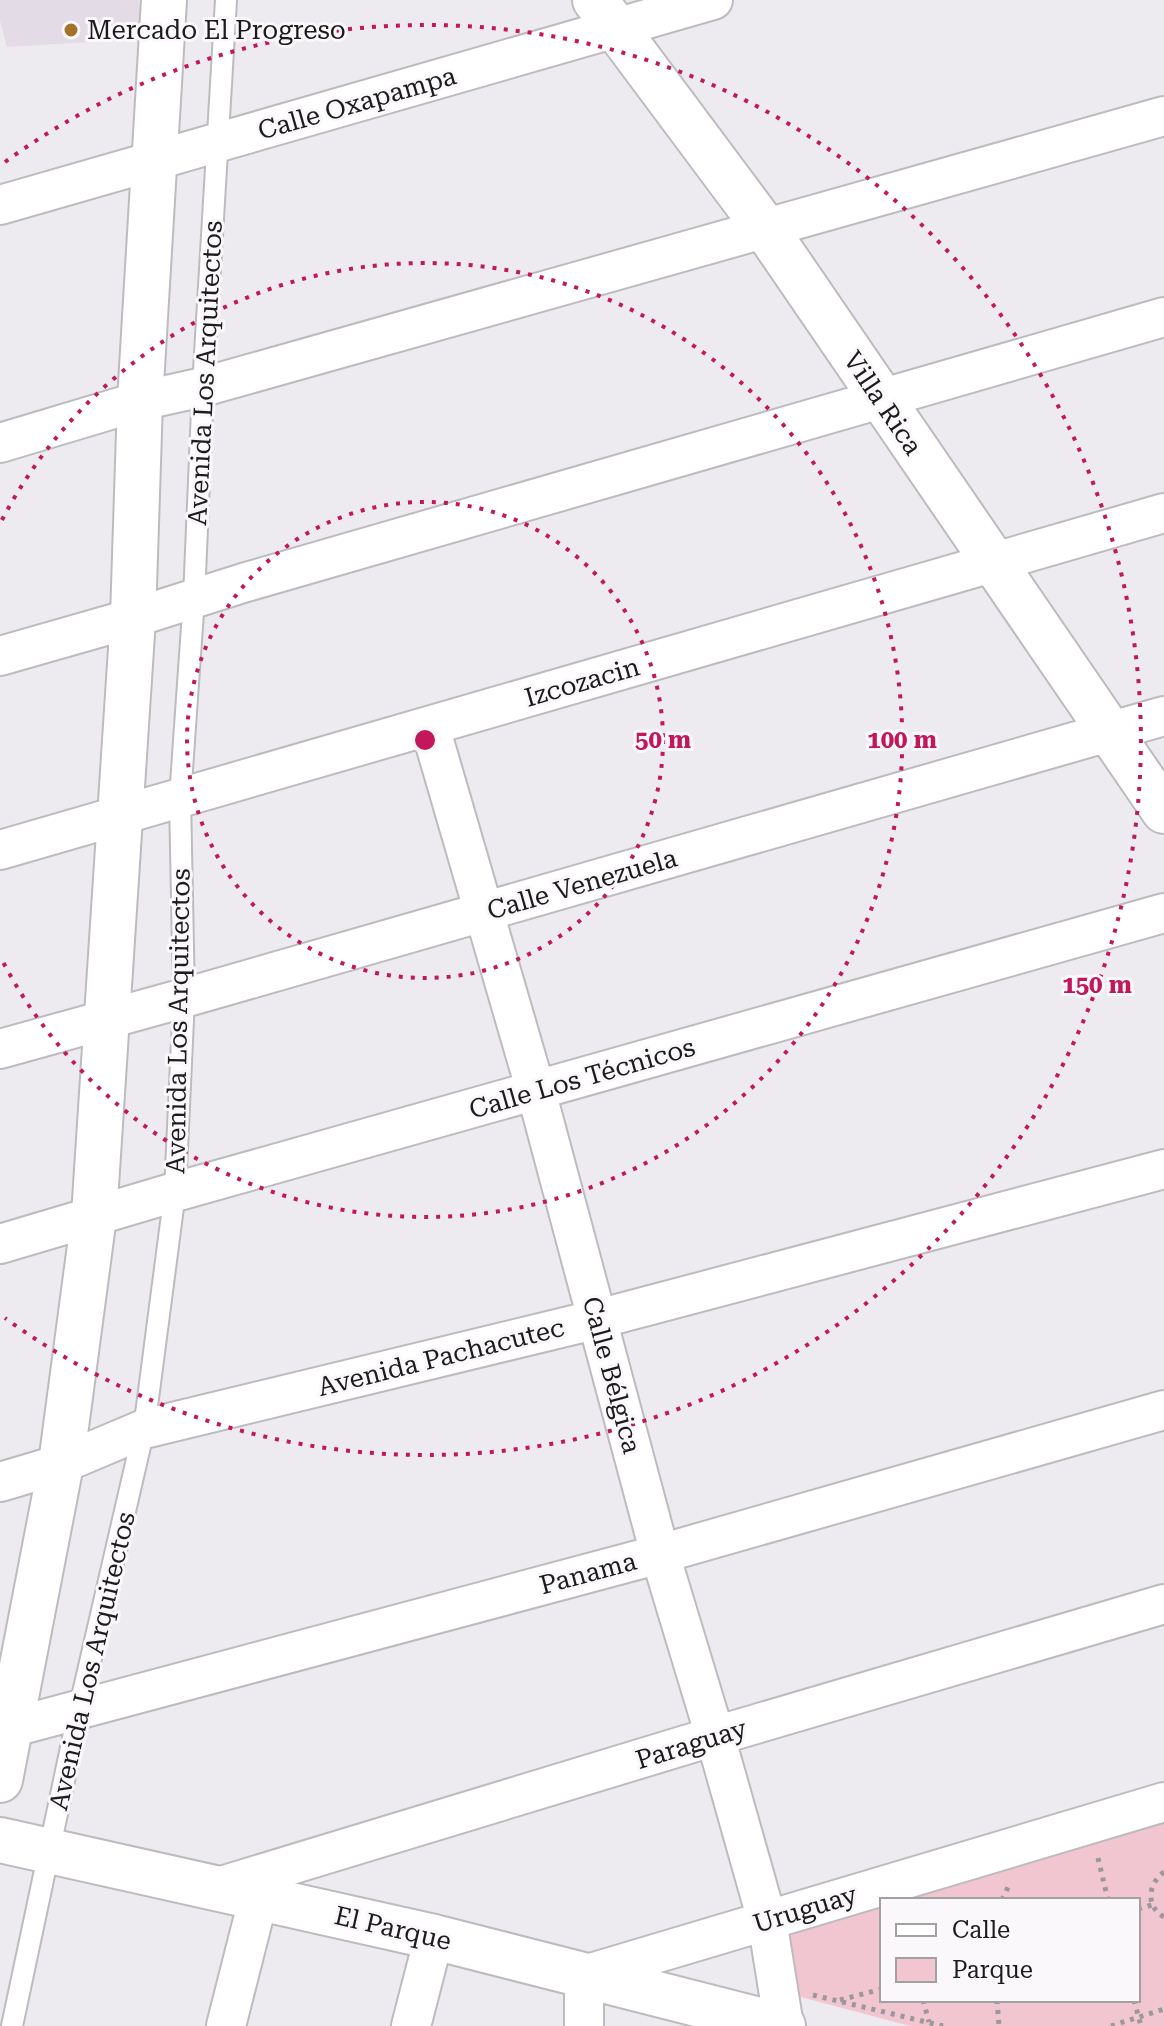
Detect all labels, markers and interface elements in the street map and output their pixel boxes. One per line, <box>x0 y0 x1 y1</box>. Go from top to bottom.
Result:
place label: Mercado El Progreso <box>87 15 346 45</box>
marker: Mercado El Progreso <box>62 21 80 39</box>
street label: Calle Oxapampa <box>254 60 460 146</box>
street label: Avenida Los Arquitectos <box>182 220 228 526</box>
street label: Villa Rica <box>838 346 928 460</box>
street label: Izcozacin <box>521 651 643 713</box>
centre of rings <box>411 726 439 754</box>
text: 50 m <box>635 726 691 754</box>
text: 100 m <box>867 726 937 754</box>
street label: Calle Venezuela <box>484 843 680 925</box>
street label: Avenida Los Arquitectos <box>160 868 196 1174</box>
text: 150 m <box>1062 971 1132 999</box>
street label: Calle Los Técnicos <box>466 1031 698 1125</box>
street label: Calle Bélgica <box>577 1293 647 1457</box>
street label: Avenida Pachacutec <box>315 1312 567 1402</box>
street label: Avenida Los Arquitectos <box>43 1509 141 1813</box>
street label: Panama <box>536 1546 640 1600</box>
street label: Paraguay <box>632 1713 751 1775</box>
street label: Uruguay <box>749 1879 861 1939</box>
legend <box>880 1898 1140 2002</box>
street label: El Parque <box>332 1900 454 1956</box>
text: Calle <box>952 1916 1010 1944</box>
text: Parque <box>952 1956 1033 1984</box>

